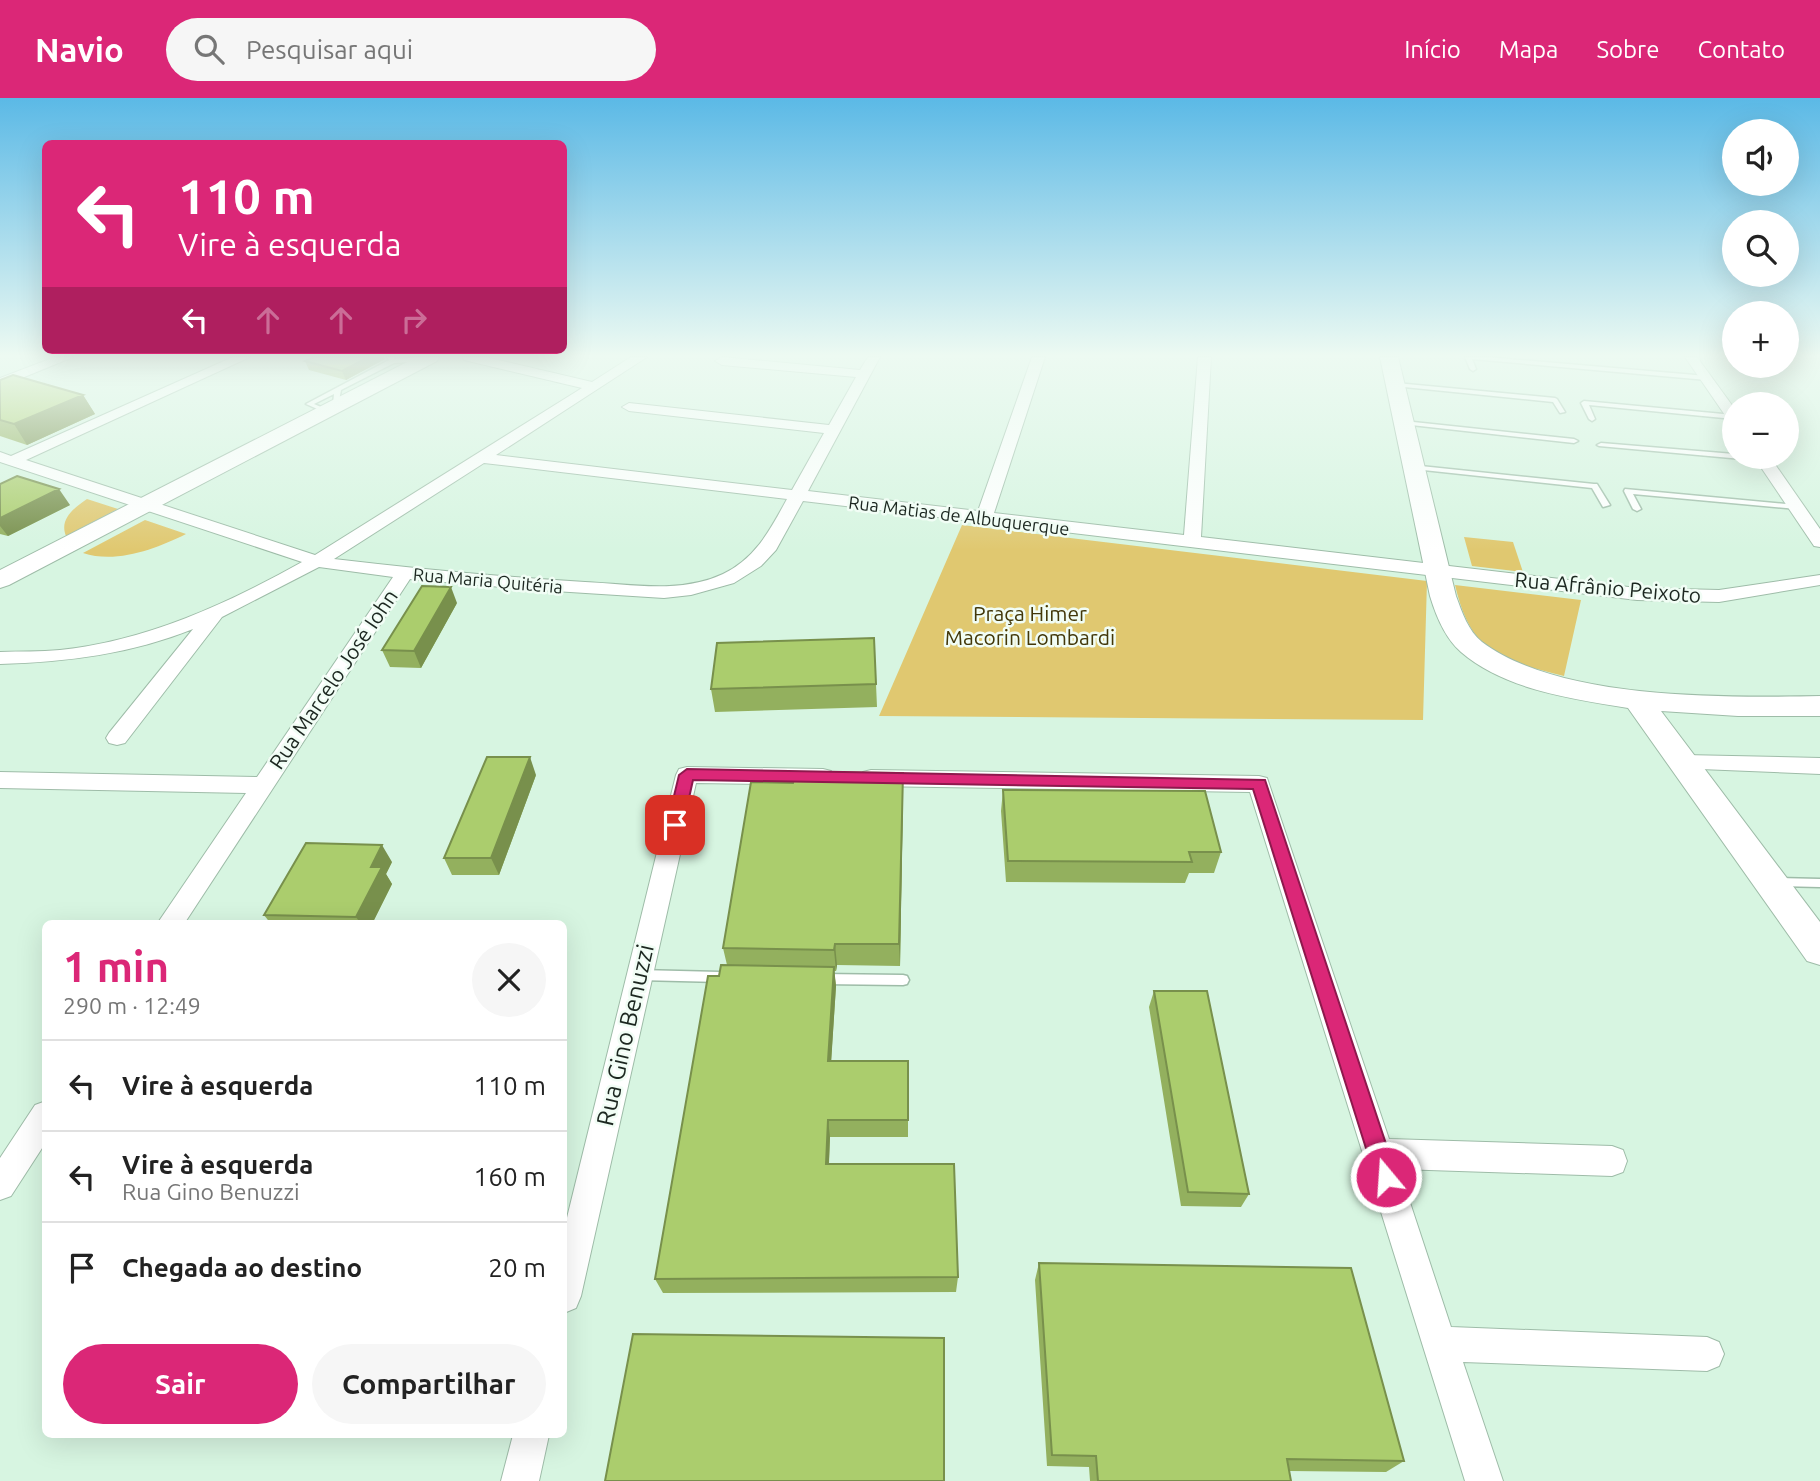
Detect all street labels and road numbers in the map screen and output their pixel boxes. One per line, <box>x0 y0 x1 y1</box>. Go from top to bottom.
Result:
street label: Rua Matias de Albuquerque <box>847 492 1071 538</box>
street label: Rua Maria Quitéria <box>412 563 564 598</box>
street label: Rua Afrânio Peixoto <box>1514 567 1702 607</box>
street label: Rua Marcelo José Iohn <box>264 585 402 773</box>
street label: Rua Gino Benuzzi <box>591 942 659 1128</box>

